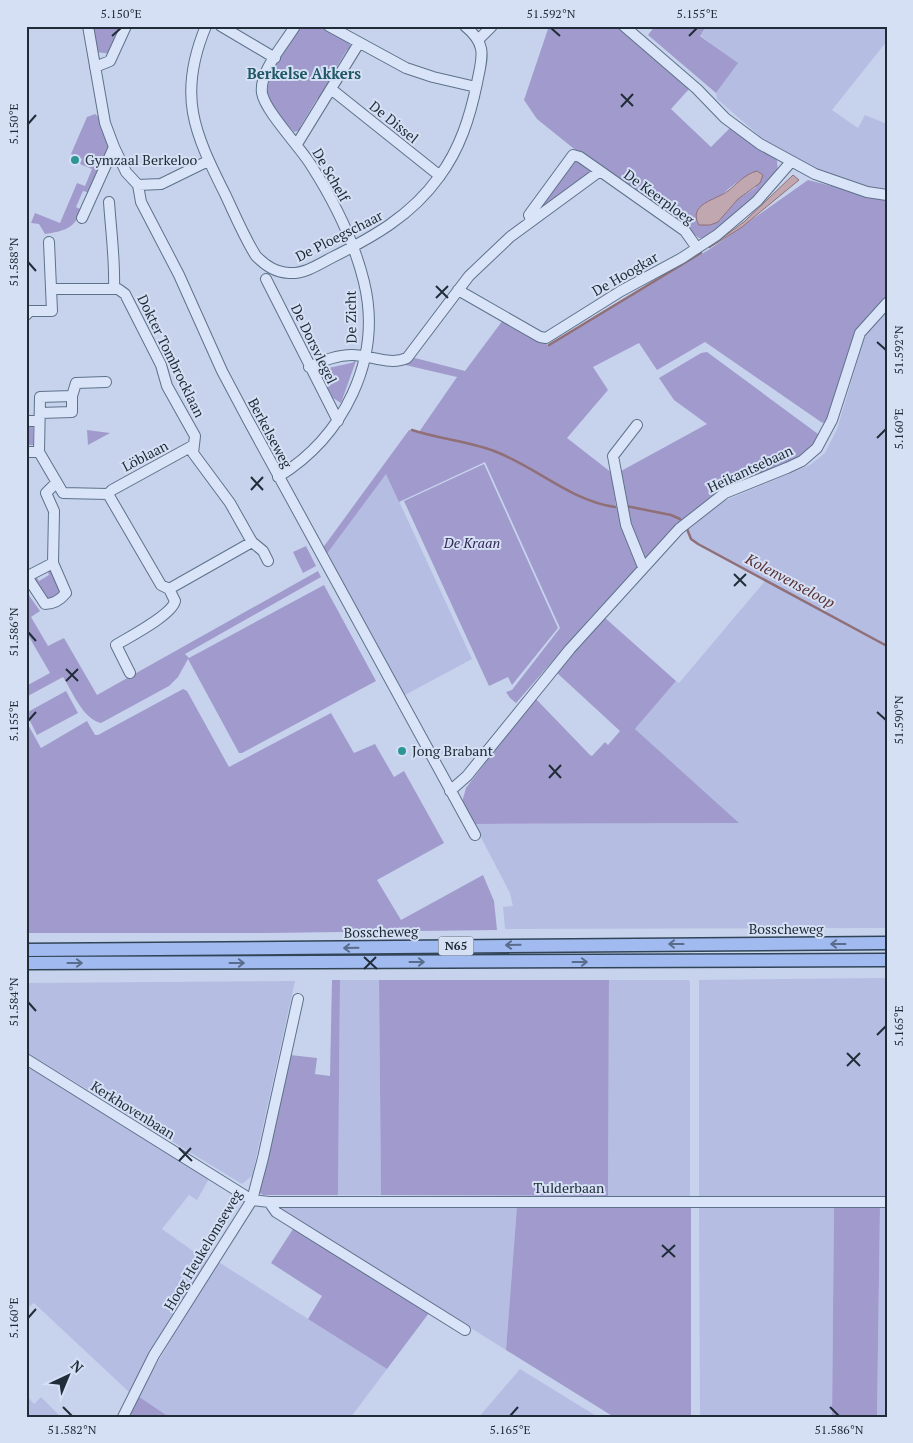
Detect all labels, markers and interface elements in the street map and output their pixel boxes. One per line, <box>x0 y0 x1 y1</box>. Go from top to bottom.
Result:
text: 5.150°E <box>100 6 142 21</box>
text: 51.592°N <box>526 6 576 21</box>
text: 5.155°E <box>676 6 718 21</box>
district label: Berkelse Akkers <box>247 63 361 83</box>
street label: De Dissel <box>366 96 423 147</box>
text: 5.150°E <box>6 103 21 145</box>
street label: De Schelf <box>309 145 355 206</box>
place label: Gymzaal Berkeloo <box>85 150 197 169</box>
marker: Gymzaal Berkeloo <box>69 154 81 166</box>
street label: De Keerploeg <box>620 165 699 229</box>
street label: De Ploegschaar <box>292 205 386 266</box>
text: 51.588°N <box>6 237 21 287</box>
street label: De Hoogkar <box>588 247 662 300</box>
street label: De Zicht <box>341 290 360 344</box>
street label: Dokter Tombrocklaan <box>133 291 210 421</box>
street label: De Dorsvlegel <box>287 301 342 387</box>
text: 51.592°N <box>891 325 906 375</box>
street label: Berkelseweg <box>244 394 297 472</box>
text: 5.160°E <box>891 408 906 450</box>
street label: Löblaan <box>118 435 172 476</box>
street label: Heikantsebaan <box>704 440 796 497</box>
park label: De Kraan <box>443 533 500 552</box>
water label: Kolenvenseloop <box>741 548 839 612</box>
text: 51.586°N <box>6 607 21 657</box>
text: 51.590°N <box>891 695 906 745</box>
text: 5.155°E <box>6 700 21 742</box>
place label: Jong Brabant <box>412 741 494 760</box>
marker: Jong Brabant <box>396 745 408 757</box>
street label: Bosscheweg <box>749 919 824 938</box>
street label: Bosscheweg <box>343 921 419 942</box>
road number: N65 <box>438 936 474 956</box>
one-way arrow <box>668 939 684 949</box>
one-way arrow <box>830 939 846 949</box>
one-way arrow <box>505 940 522 950</box>
one-way arrow <box>343 943 359 953</box>
one-way arrow <box>409 957 425 967</box>
one-way arrow <box>572 957 588 967</box>
one-way arrow <box>66 958 83 968</box>
one-way arrow <box>229 958 245 968</box>
text: 51.584°N <box>6 977 21 1027</box>
text: 5.165°E <box>891 1005 906 1047</box>
street label: Kerkhovenbaan <box>88 1076 180 1143</box>
street label: Tulderbaan <box>534 1178 605 1197</box>
street label: Hoog Heukelomseweg <box>159 1185 246 1314</box>
text: 5.160°E <box>6 1297 21 1339</box>
north arrow <box>42 1350 92 1400</box>
text: N <box>67 1356 88 1377</box>
text: 51.582°N <box>47 1422 97 1437</box>
text: 5.165°E <box>489 1422 531 1437</box>
text: 51.586°N <box>814 1422 864 1437</box>

